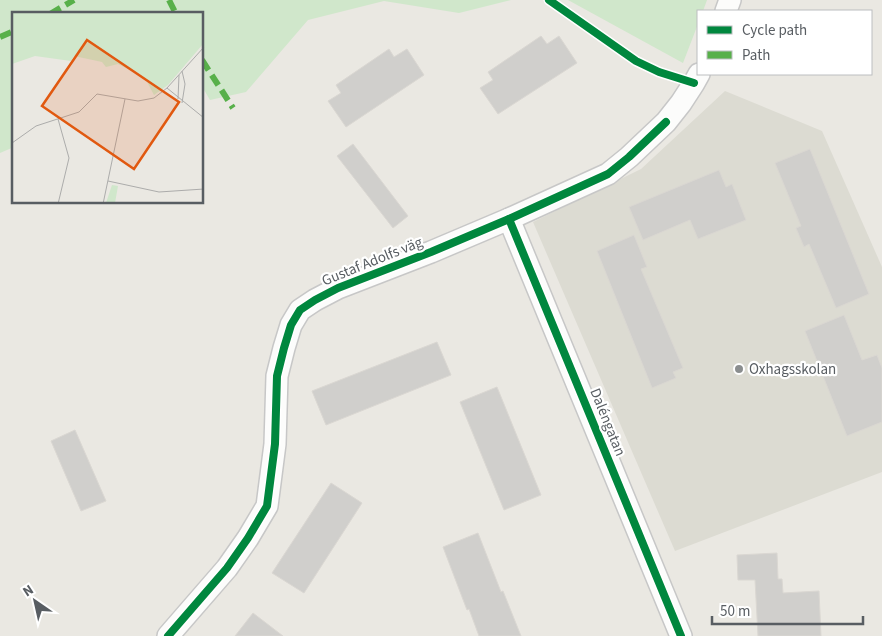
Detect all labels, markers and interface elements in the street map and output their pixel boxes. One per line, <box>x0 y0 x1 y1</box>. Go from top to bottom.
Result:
legend <box>697 10 872 75</box>
inset map <box>12 12 204 204</box>
text: Cycle path <box>742 20 807 41</box>
text: Path <box>742 45 770 66</box>
street label: Gustaf Adolfs väg <box>319 232 426 291</box>
place label: Oxhagsskolan <box>749 359 836 380</box>
marker: Oxhagsskolan <box>733 363 745 375</box>
street label: Daléngatan <box>584 385 631 459</box>
north arrow <box>10 576 60 626</box>
text: N <box>19 580 38 602</box>
scale bar <box>712 594 863 626</box>
text: 50 m <box>720 601 750 622</box>

